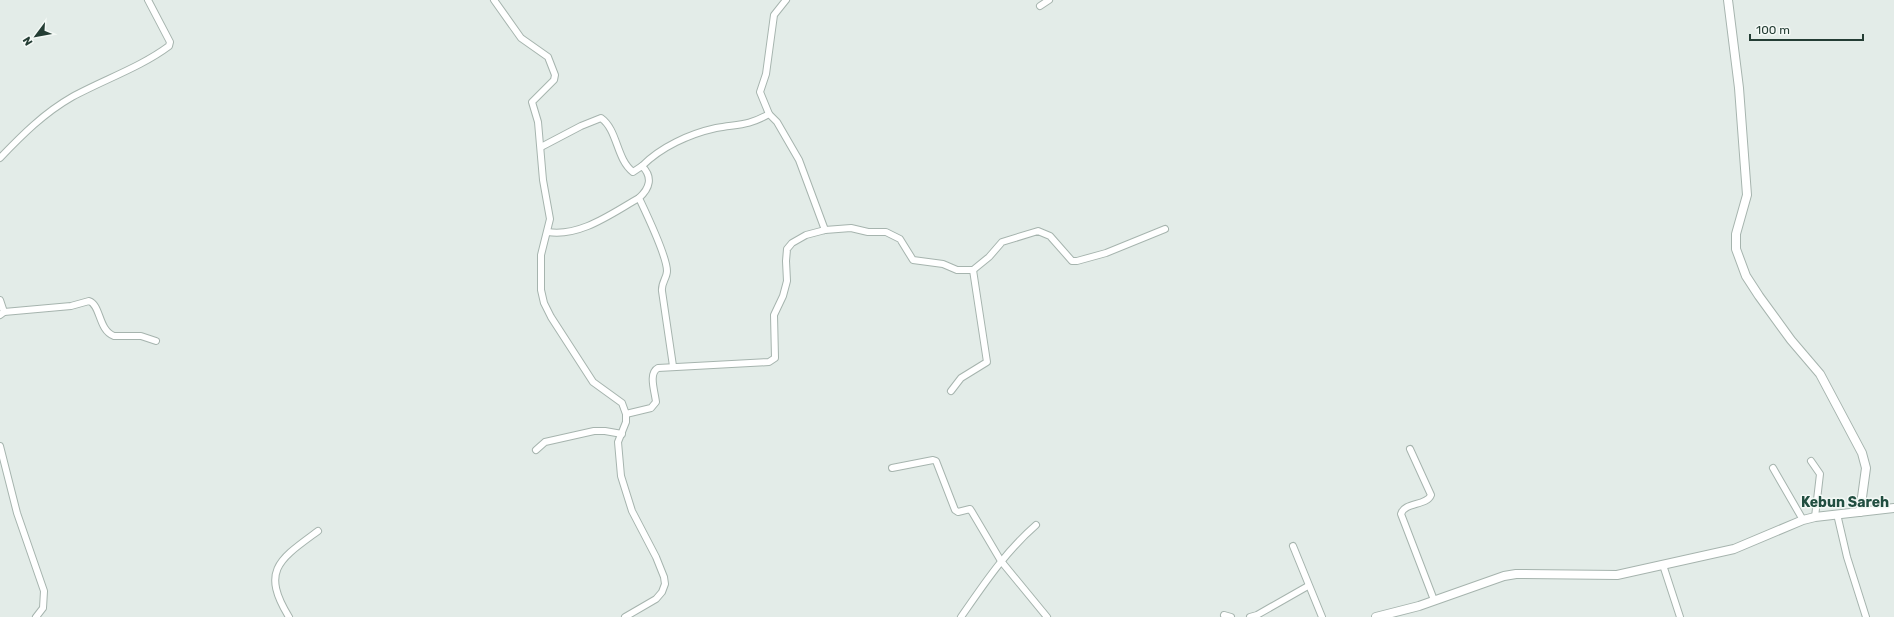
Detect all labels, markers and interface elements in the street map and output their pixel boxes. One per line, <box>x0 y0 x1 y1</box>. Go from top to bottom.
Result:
north arrow <box>16 16 56 56</box>
scale bar <box>1750 16 1863 42</box>
text: 100 m <box>1756 23 1790 37</box>
text: N <box>20 34 36 48</box>
district label: Kebun Sareh <box>1801 494 1889 511</box>

